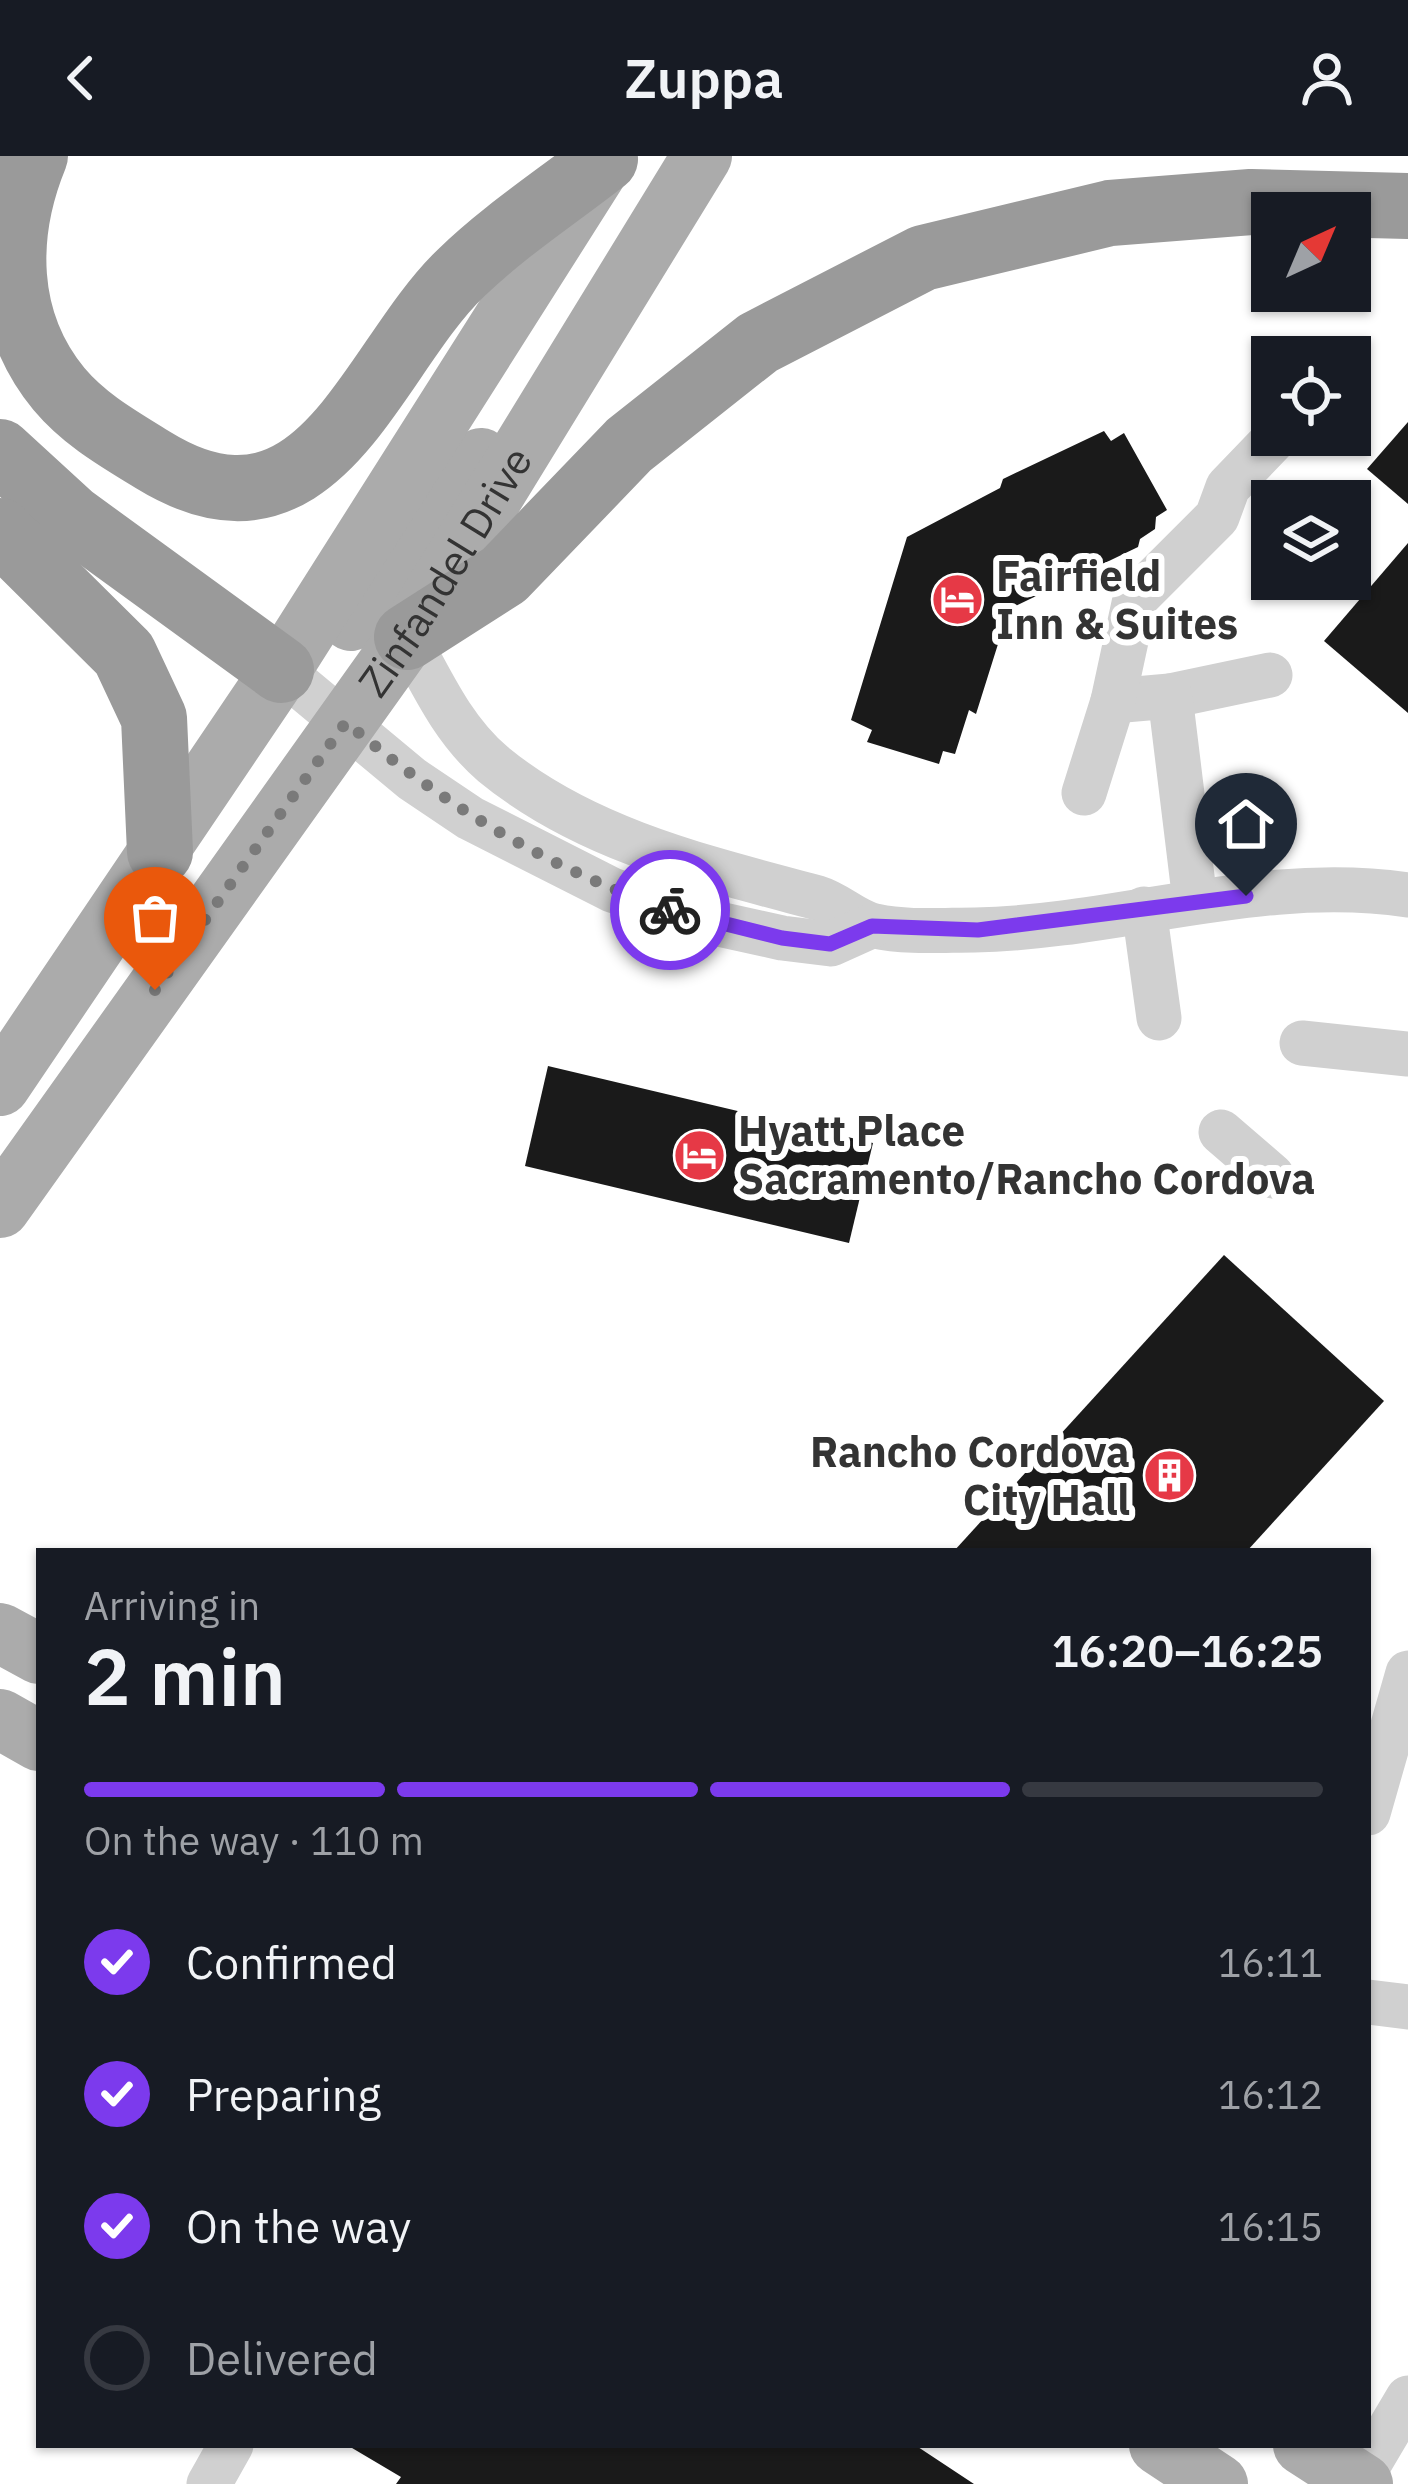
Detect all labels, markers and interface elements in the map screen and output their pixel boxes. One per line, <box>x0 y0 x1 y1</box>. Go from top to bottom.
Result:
text: Zuppa <box>625 43 783 113</box>
icon: back <box>48 45 114 111</box>
icon: person <box>1294 45 1360 111</box>
north arrow <box>1251 192 1371 312</box>
map controls <box>1251 192 1371 600</box>
button: locate <box>1251 336 1371 456</box>
street label: Zinfandel Drive <box>345 436 544 707</box>
button: layers <box>1251 480 1371 600</box>
place label: Fairfield Inn & Suites <box>996 548 1238 651</box>
hotel icon: Fairfield Inn & Suites <box>929 572 985 628</box>
pin <box>1195 773 1297 896</box>
icon: home <box>1213 791 1279 857</box>
courier <box>610 850 730 970</box>
pin <box>104 867 206 990</box>
icon: bike <box>637 877 703 943</box>
icon: bag <box>122 885 188 951</box>
place label: Hyatt Place Sacramento/Rancho Cordova <box>738 1103 1315 1206</box>
hotel icon: Hyatt Place Sacramento/Rancho Cordova <box>671 1127 727 1183</box>
place label: Rancho Cordova City Hall <box>810 1424 1130 1527</box>
building icon: Rancho Cordova City Hall <box>1141 1448 1197 1504</box>
text: Arriving in <box>84 1580 260 1631</box>
text: 16:20–16:25 <box>1052 1621 1323 1679</box>
text: 2 min <box>84 1625 286 1726</box>
text: On the way · 110 m <box>84 1815 424 1866</box>
icon: check <box>84 1929 150 1995</box>
text: Confirmed <box>186 1933 397 1991</box>
text: 16:11 <box>1218 1937 1323 1988</box>
icon: check <box>84 2061 150 2127</box>
text: Preparing <box>186 2065 381 2123</box>
text: 16:12 <box>1218 2069 1323 2120</box>
icon: check <box>84 2193 150 2259</box>
text: On the way <box>186 2197 411 2255</box>
text: 16:15 <box>1218 2201 1323 2252</box>
text: Delivered <box>186 2329 378 2387</box>

